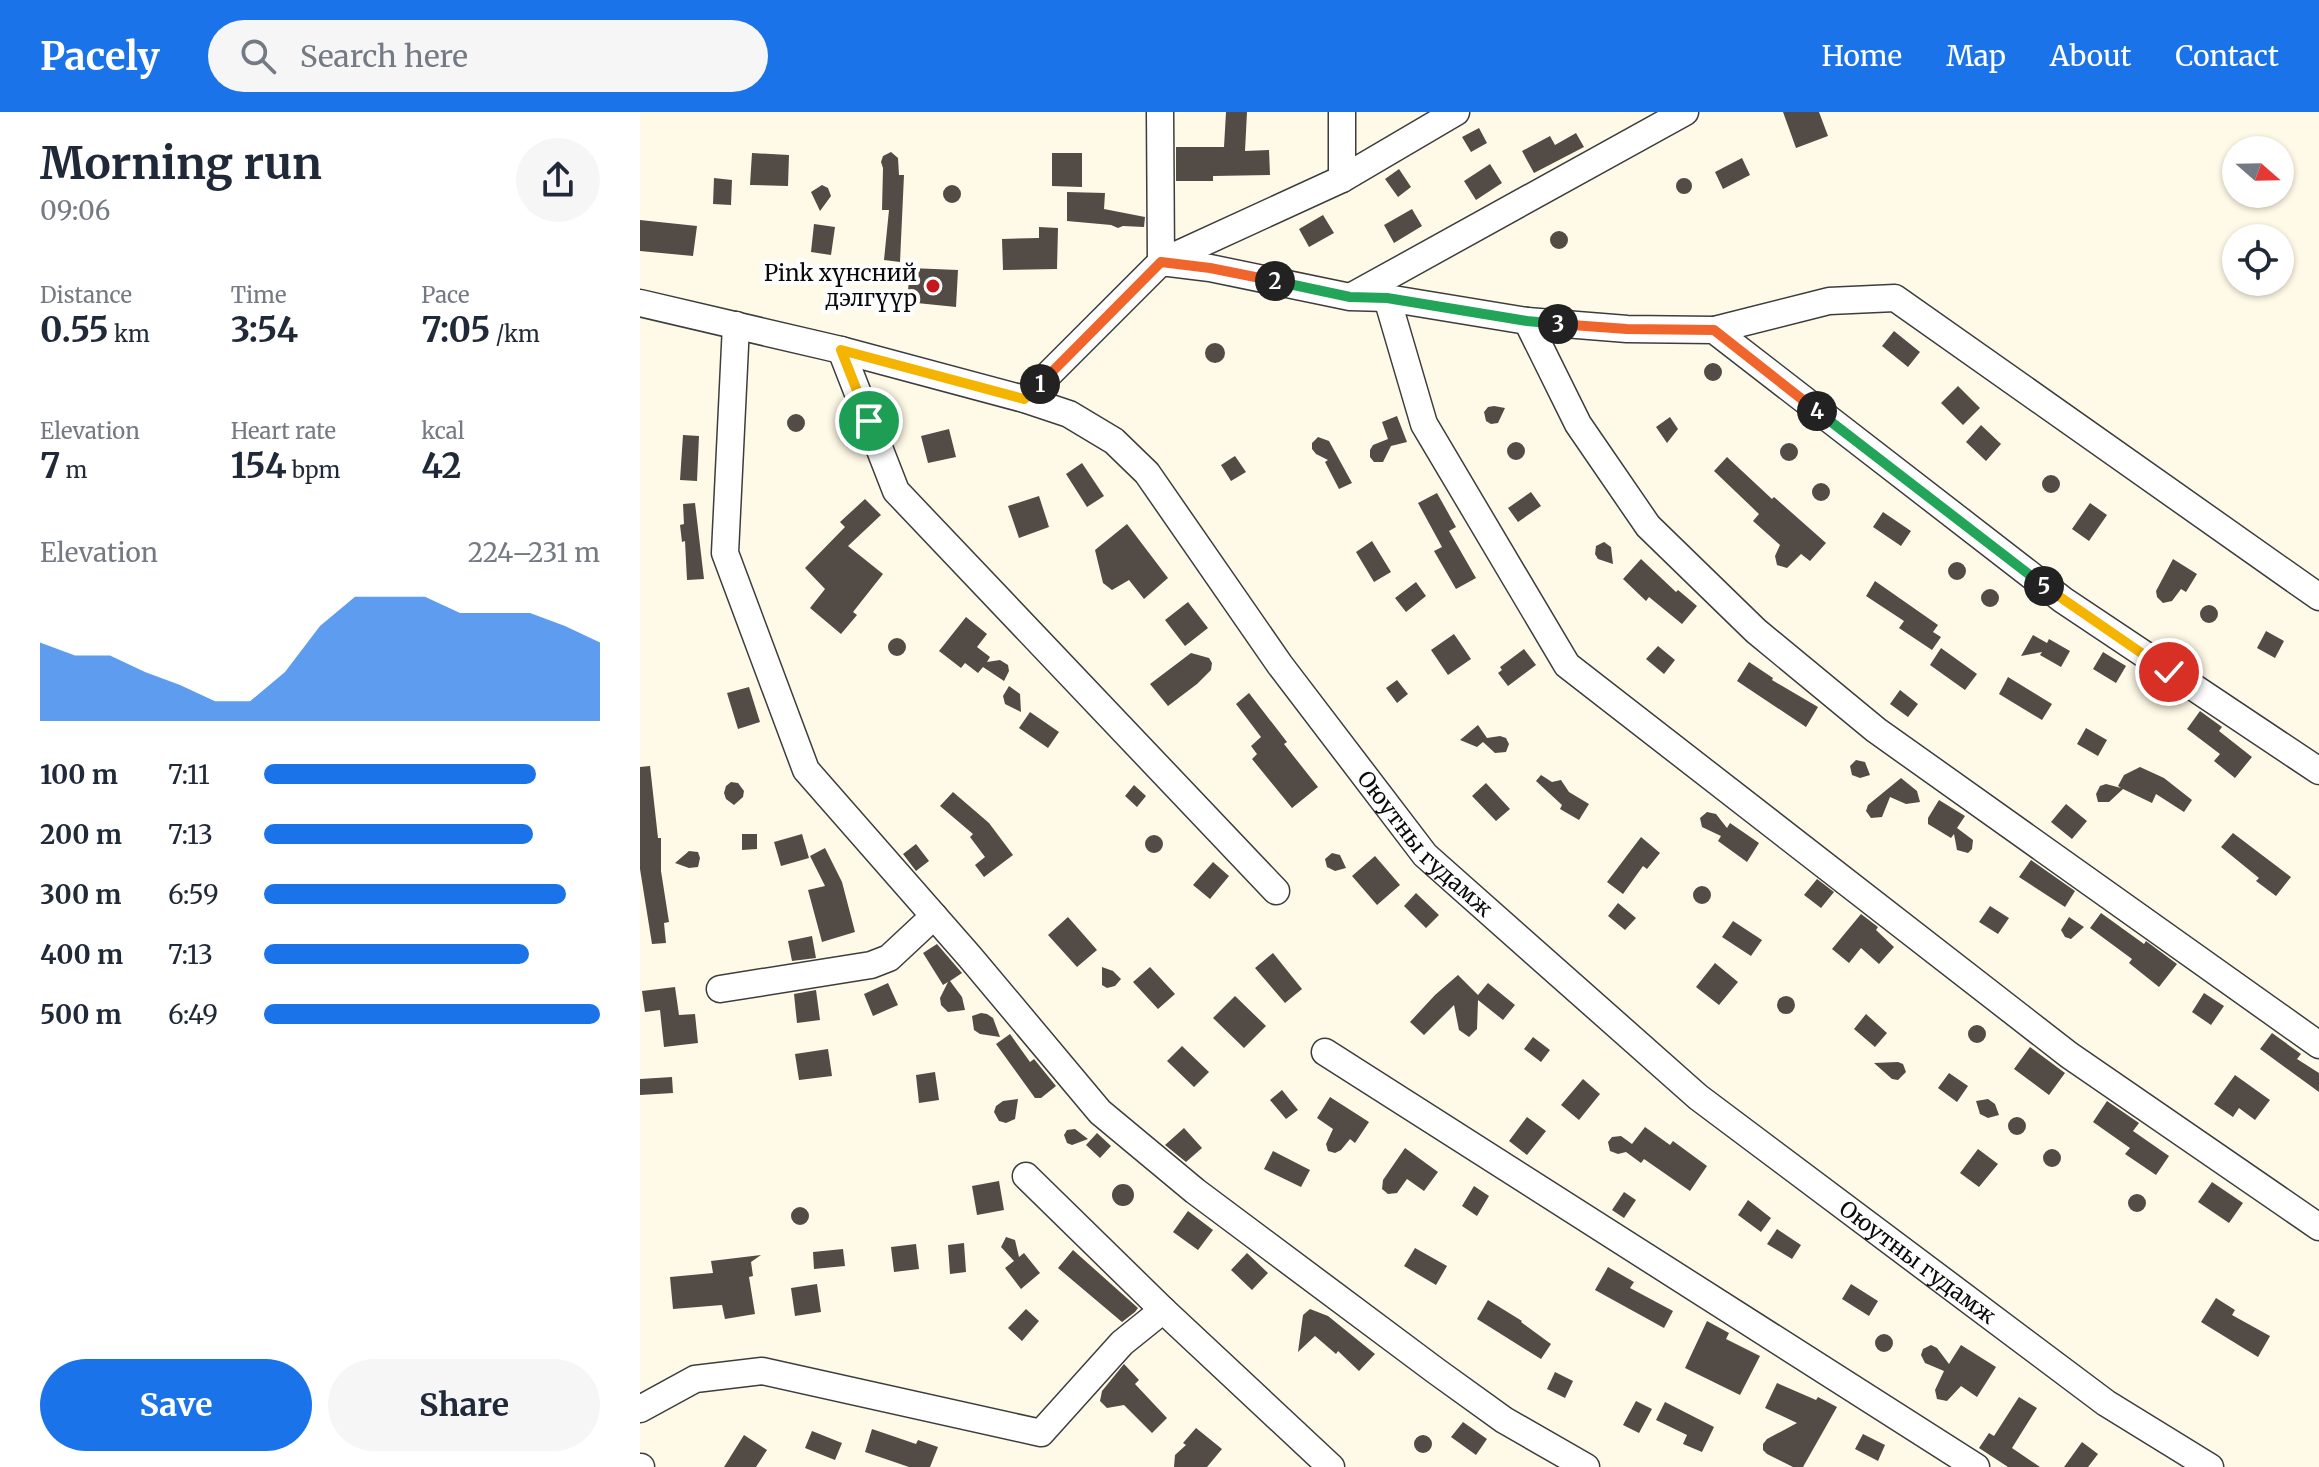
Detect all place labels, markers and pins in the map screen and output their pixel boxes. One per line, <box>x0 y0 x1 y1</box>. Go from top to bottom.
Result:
place label: Pink хүнсний дэлгүүр <box>764 259 917 312</box>
pin: 2 <box>1255 261 1295 301</box>
marker: Pink хүнсний дэлгүүр <box>924 277 942 295</box>
pin: 3 <box>1538 304 1578 344</box>
pin: 1 <box>1020 364 1060 404</box>
pin <box>835 387 903 455</box>
pin: 4 <box>1797 391 1837 431</box>
pin: 5 <box>2024 566 2064 606</box>
pin <box>2135 638 2203 706</box>

